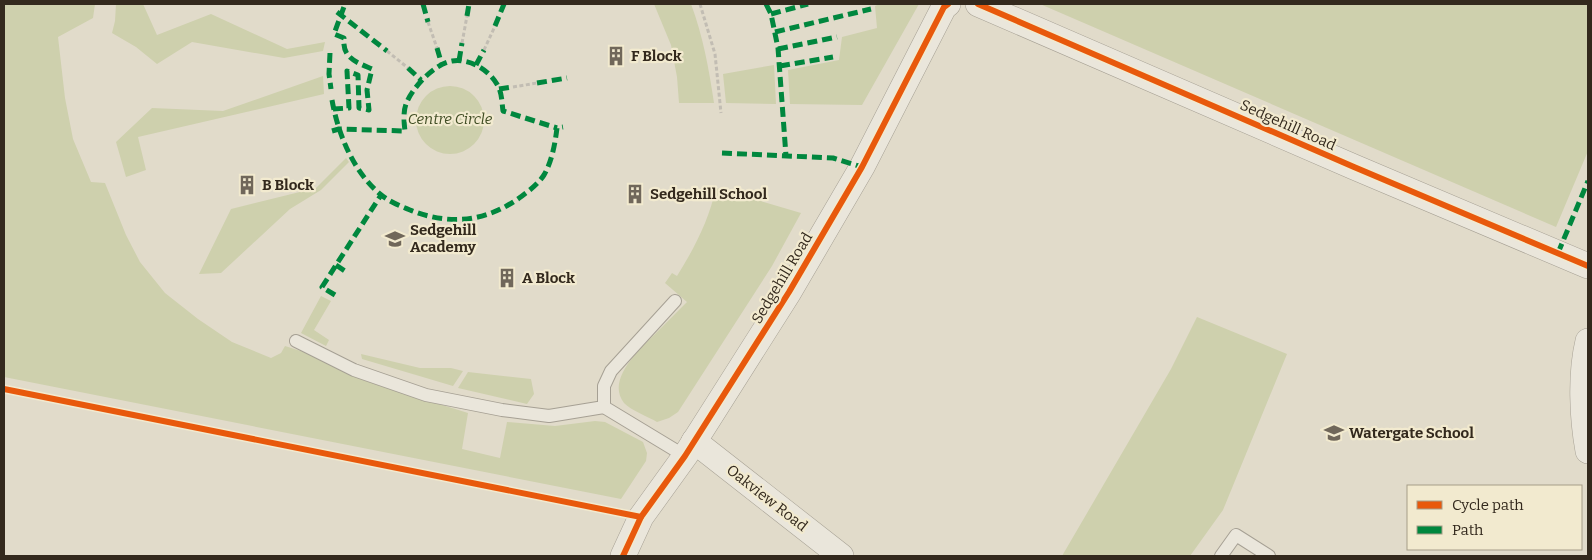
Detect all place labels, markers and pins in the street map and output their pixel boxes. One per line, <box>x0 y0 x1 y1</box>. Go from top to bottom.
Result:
building icon: F Block <box>605 45 627 67</box>
place label: F Block <box>631 47 682 65</box>
building icon: B Block <box>236 174 258 196</box>
place label: B Block <box>262 176 314 194</box>
building icon: Sedgehill School <box>624 183 646 205</box>
place label: Sedgehill School <box>650 185 767 203</box>
place label: Sedgehill Academy <box>410 221 477 256</box>
school or university icon: Sedgehill Academy <box>384 228 406 250</box>
building icon: A Block <box>496 267 518 289</box>
place label: A Block <box>522 269 575 287</box>
school or university icon: Watergate School <box>1323 422 1345 444</box>
place label: Watergate School <box>1349 424 1474 442</box>

